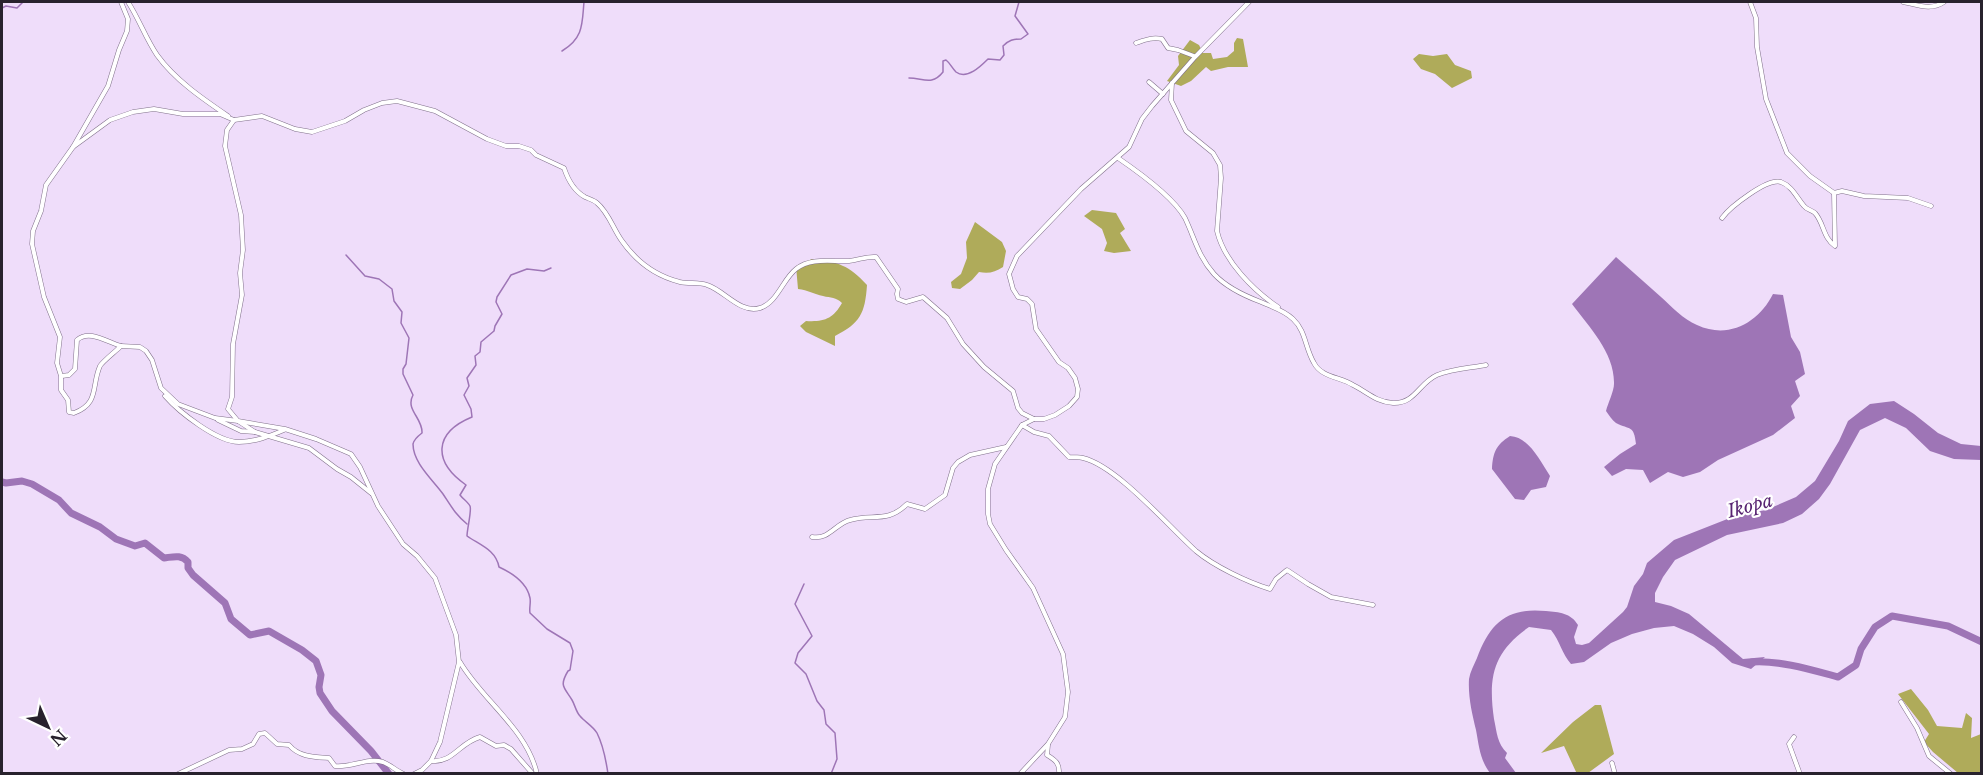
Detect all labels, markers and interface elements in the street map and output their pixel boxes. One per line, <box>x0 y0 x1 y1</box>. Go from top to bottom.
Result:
water label: Ikopa <box>1724 489 1775 523</box>
north arrow <box>18 697 78 757</box>
text: N <box>46 725 71 750</box>

